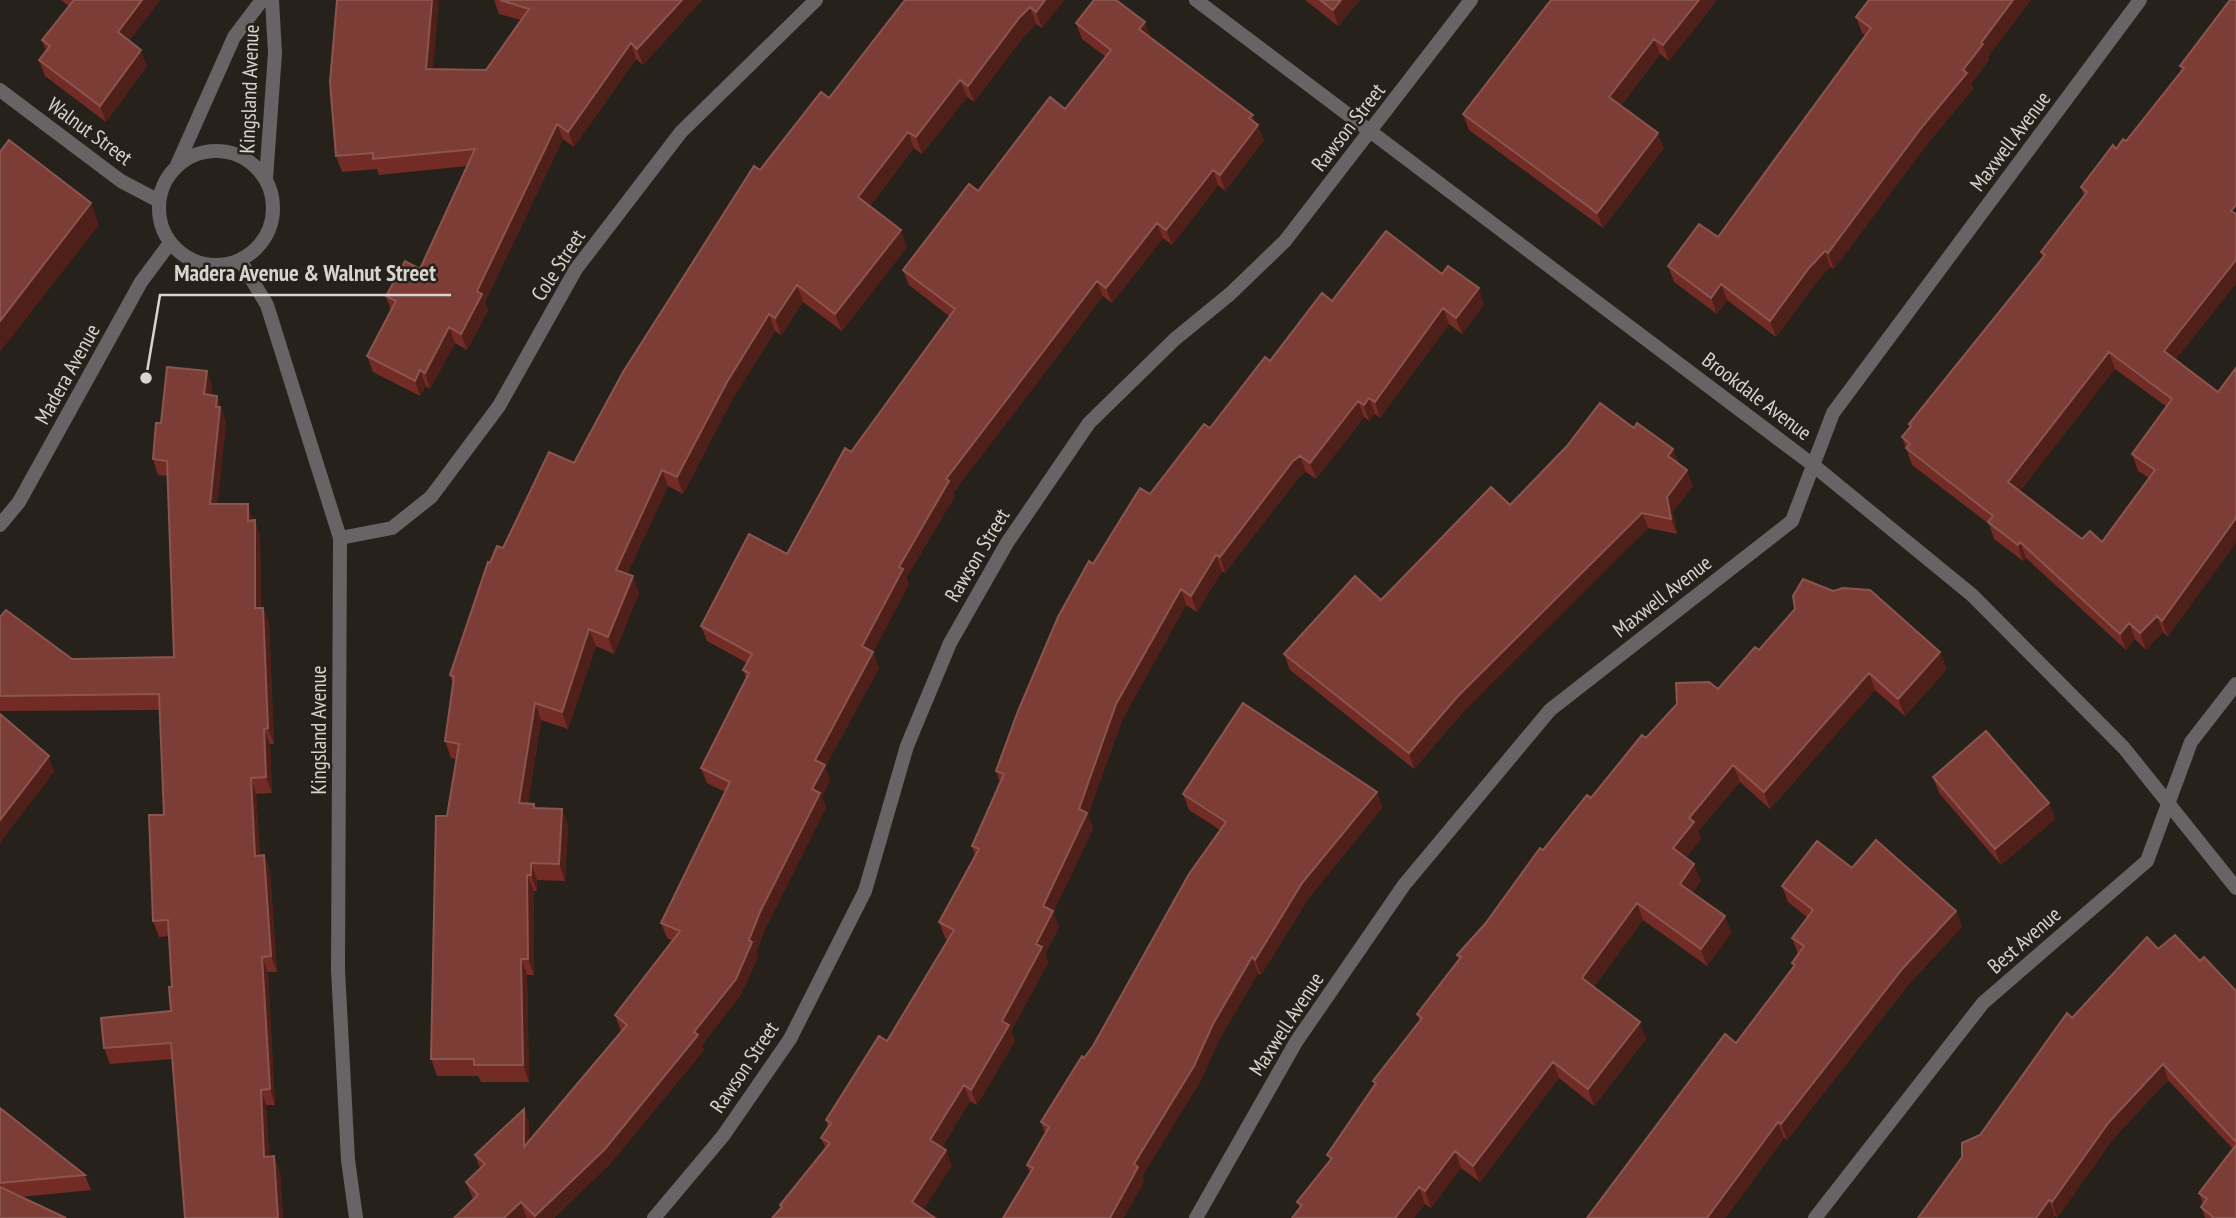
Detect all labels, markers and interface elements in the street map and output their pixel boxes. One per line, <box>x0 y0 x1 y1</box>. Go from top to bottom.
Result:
street label: Kingsland Avenue <box>233 24 265 154</box>
street label: Rawson Street <box>1305 77 1391 176</box>
street label: Maxwell Avenue <box>1964 86 2056 196</box>
street label: Walnut Street <box>42 91 138 171</box>
street label: Cole Street <box>525 224 591 306</box>
callout: Madera Avenue & Walnut Street <box>160 251 451 295</box>
text: Madera Avenue & Walnut Street <box>174 258 436 287</box>
street label: Madera Avenue <box>28 319 106 429</box>
street label: Brookdale Avenue <box>1697 346 1817 446</box>
street label: Rawson Street <box>939 503 1016 607</box>
street label: Maxwell Avenue <box>1607 549 1717 643</box>
street label: Kingsland Avenue <box>305 666 332 794</box>
street label: Best Avenue <box>1982 901 2066 979</box>
street label: Maxwell Avenue <box>1243 967 1329 1081</box>
street label: Rawson Street <box>704 1016 784 1118</box>

